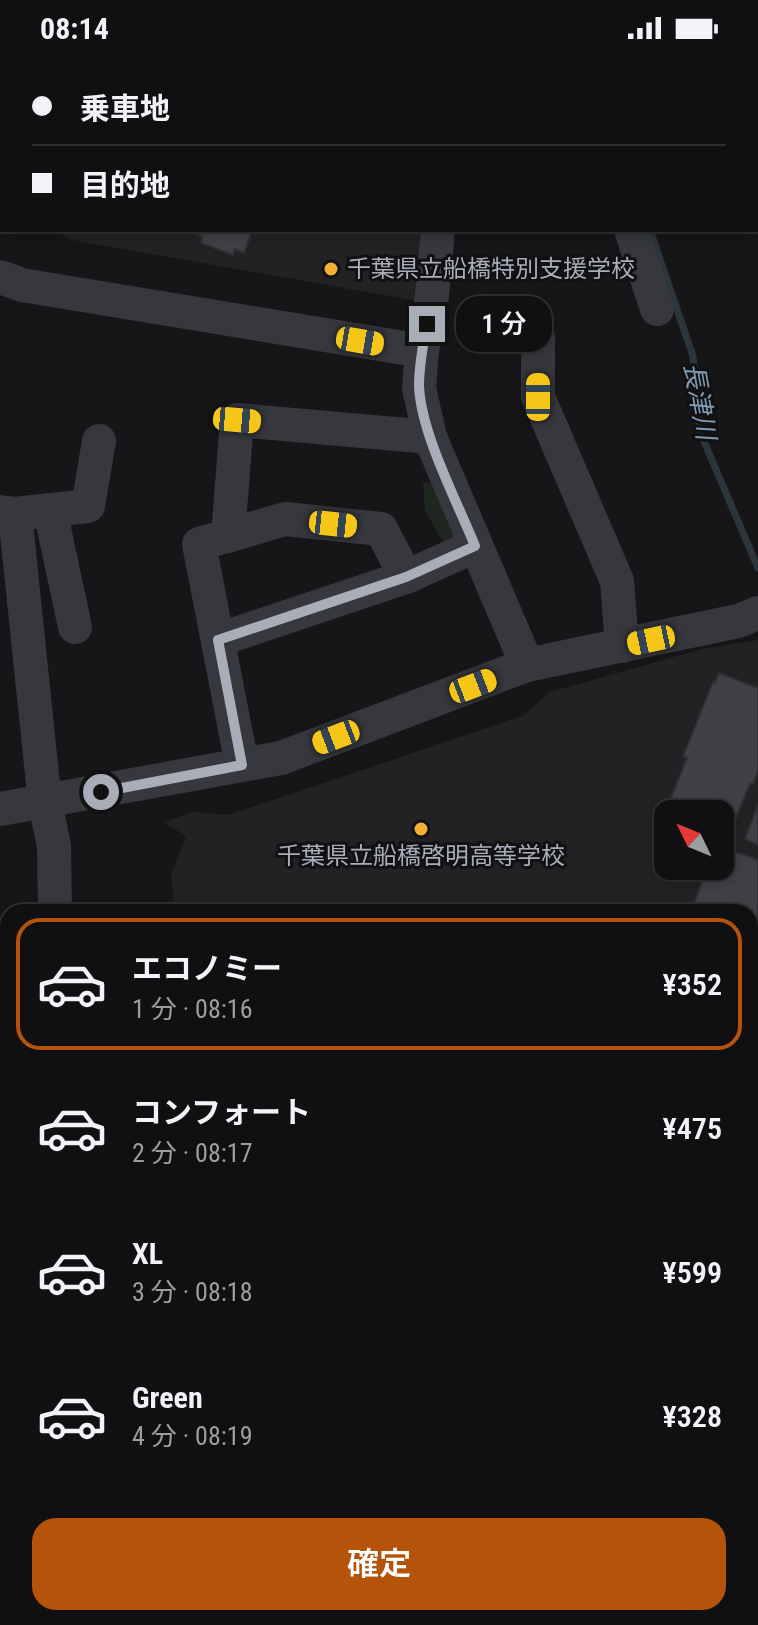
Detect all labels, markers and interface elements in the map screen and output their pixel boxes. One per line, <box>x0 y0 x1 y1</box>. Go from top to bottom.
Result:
text: 08:14 <box>40 11 109 46</box>
text: 乗車地 <box>80 91 170 126</box>
text: 目的地 <box>80 168 170 203</box>
place label: 千葉県立船橋特別支援学校 <box>347 255 635 283</box>
marker: 千葉県立船橋特別支援学校 <box>322 260 340 278</box>
callout: 1 分 <box>455 296 551 352</box>
route end <box>409 306 445 342</box>
text: 1 分 <box>481 309 527 339</box>
car <box>334 325 386 357</box>
water label: 長津川 <box>678 360 722 445</box>
car <box>526 373 550 421</box>
car <box>212 406 262 434</box>
car <box>308 510 358 538</box>
car <box>625 623 677 657</box>
car <box>446 666 500 706</box>
car <box>309 717 363 757</box>
route start <box>83 774 119 810</box>
north arrow <box>654 800 734 880</box>
map controls <box>654 800 734 880</box>
marker: 千葉県立船橋啓明高等学校 <box>412 820 430 838</box>
place label: 千葉県立船橋啓明高等学校 <box>277 842 565 870</box>
icon: car <box>36 948 108 1020</box>
text: エコノミー <box>132 951 282 986</box>
text: ¥352 <box>663 967 722 1002</box>
text: 1 分 · 08:16 <box>132 994 252 1024</box>
icon: car <box>36 1092 108 1164</box>
text: コンフォート <box>132 1095 311 1130</box>
text: ¥475 <box>663 1111 722 1146</box>
text: 2 分 · 08:17 <box>132 1138 252 1168</box>
icon: car <box>36 1236 108 1308</box>
text: XL <box>132 1236 163 1271</box>
text: ¥599 <box>663 1255 722 1290</box>
text: 3 分 · 08:18 <box>132 1277 252 1307</box>
icon: car <box>36 1380 108 1452</box>
text: Green <box>132 1380 203 1415</box>
text: ¥328 <box>663 1399 722 1434</box>
text: 4 分 · 08:19 <box>132 1421 252 1451</box>
button: 確定 <box>32 1518 726 1610</box>

